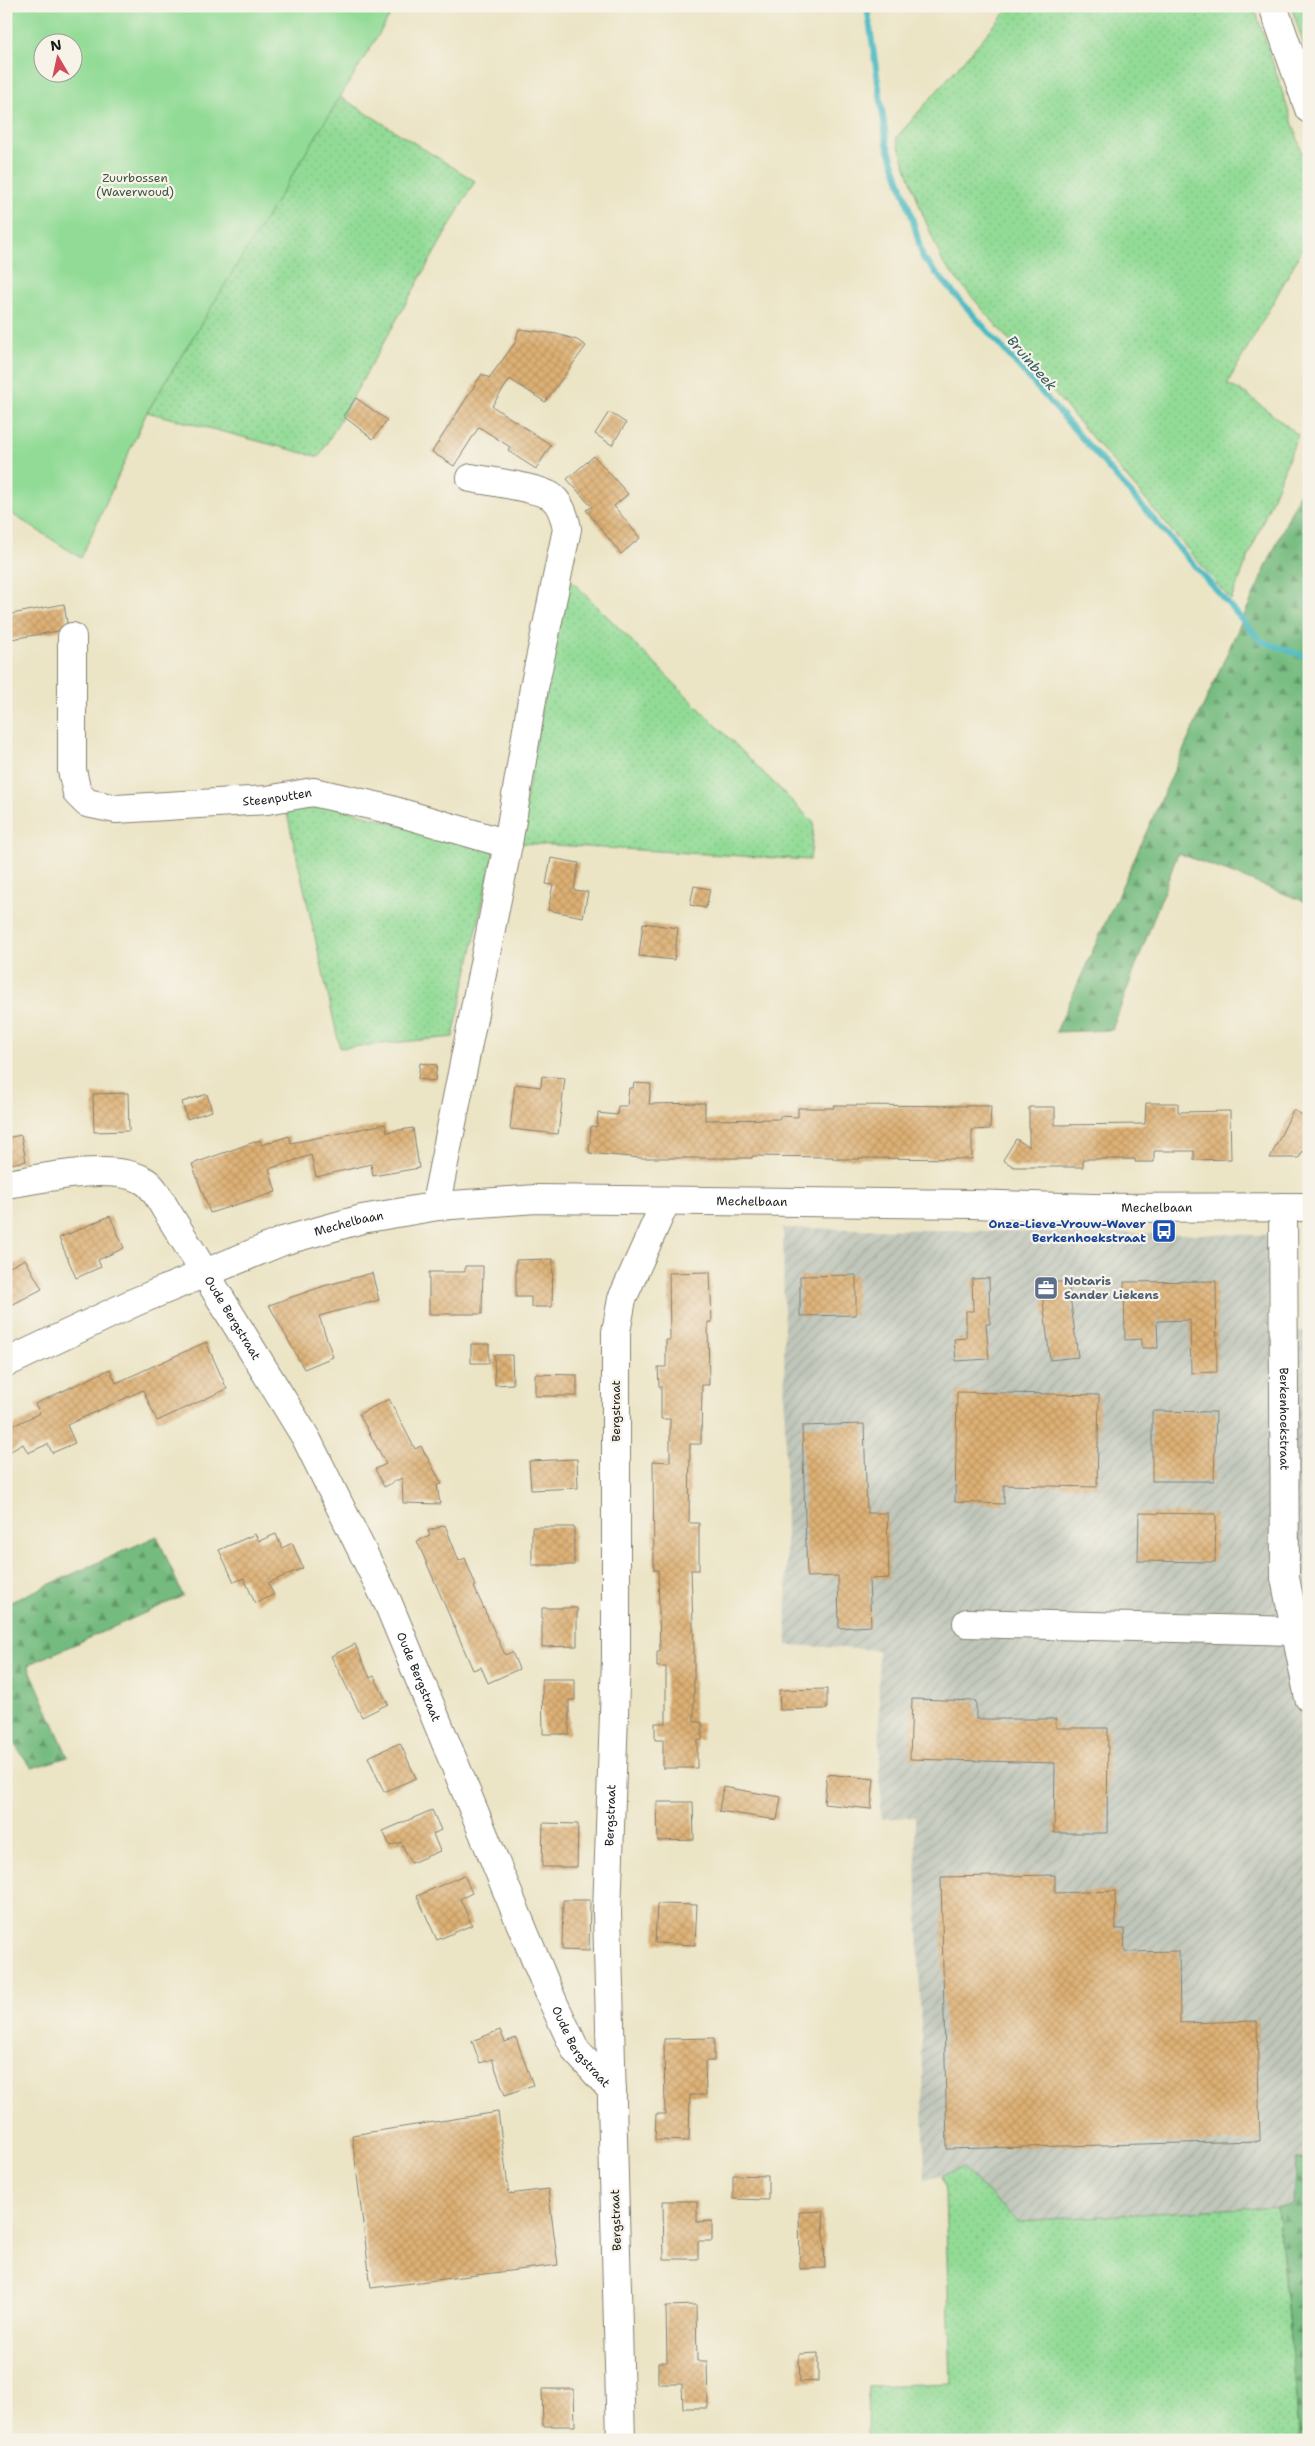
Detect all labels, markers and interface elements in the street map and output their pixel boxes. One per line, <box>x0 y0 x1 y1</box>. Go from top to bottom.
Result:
north arrow <box>32 32 82 82</box>
text: N <box>49 35 63 55</box>
park label: Zuurbossen (Waverwoud) <box>96 170 174 200</box>
water label: Bruinbeek <box>1003 332 1061 394</box>
street label: Steenputten <box>242 784 313 809</box>
street label: Mechelbaan <box>716 1193 787 1210</box>
street label: Mechelbaan <box>1121 1200 1192 1216</box>
street label: Mechelbaan <box>312 1207 385 1240</box>
place label: Onze-Lieve-Vrouw-Waver Berkenhoekstraat <box>988 1216 1147 1246</box>
bus stop icon: Onze-Lieve-Vrouw-Waver Berkenhoekstraat <box>1151 1218 1177 1244</box>
street label: Oude Bergstraat <box>201 1273 264 1363</box>
place label: Notaris Sander Liekens <box>1064 1273 1159 1303</box>
office icon: Notaris Sander Liekens <box>1033 1275 1059 1301</box>
street label: Berkenhoekstraat <box>1276 1367 1292 1471</box>
street label: Bergstraat <box>608 1380 624 1442</box>
street label: Oude Bergstraat <box>393 1630 444 1724</box>
street label: Bergstraat <box>601 1784 620 1846</box>
street label: Oude Bergstraat <box>548 2004 614 2091</box>
street label: Bergstraat <box>607 2189 625 2251</box>

